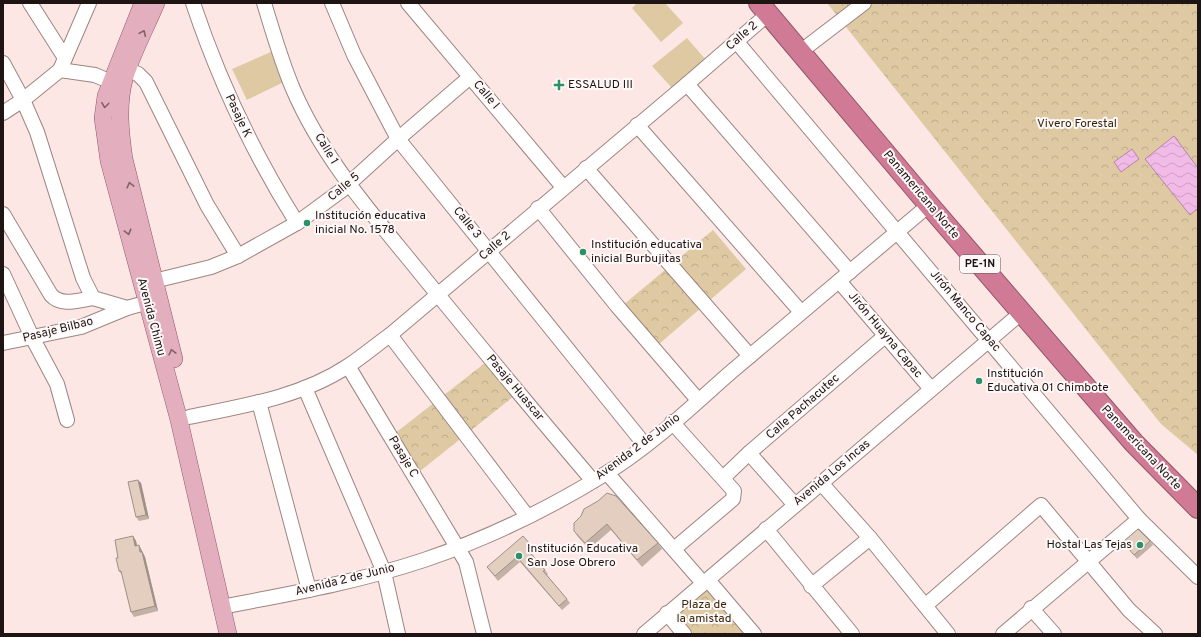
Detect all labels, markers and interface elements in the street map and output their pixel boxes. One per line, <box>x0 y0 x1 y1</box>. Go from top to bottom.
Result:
street label: Calle 2 <box>723 18 761 54</box>
one-way arrow <box>138 29 146 37</box>
street label: Calle I <box>469 77 503 113</box>
place label: ESSALUD III <box>568 77 633 93</box>
marker: ESSALUD III <box>553 79 565 91</box>
street label: Pasaje K <box>221 92 255 140</box>
one-way arrow <box>101 102 110 108</box>
park label: Vivero Forestal <box>1037 116 1117 132</box>
street label: Calle 1 <box>310 130 342 168</box>
street label: Panamericana Norte <box>879 147 963 243</box>
street label: Calle 5 <box>325 169 363 205</box>
one-way arrow <box>127 182 135 189</box>
street label: Calle 3 <box>449 204 485 242</box>
place label: Institución educativa inicial No. 1578 <box>315 208 426 238</box>
marker: Institución educativa inicial No. 1578 <box>302 218 312 228</box>
one-way arrow <box>123 228 132 235</box>
street label: Calle 2 <box>476 228 514 264</box>
place label: Institución educativa inicial Burbujitas <box>591 237 702 267</box>
marker: Institución educativa inicial Burbujitas <box>578 247 588 257</box>
road number: PE-1N <box>960 255 1000 273</box>
street label: Jirón Manco Capac <box>926 267 1004 355</box>
street label: Avenida Chimu <box>133 276 169 358</box>
street label: Jirón Huayna Capac <box>844 289 926 381</box>
street label: Pasaje Bilbao <box>21 313 95 347</box>
one-way arrow <box>169 349 177 355</box>
street label: Pasaje Huascar <box>482 351 548 425</box>
place label: Institución Educativa 01 Chimbote <box>987 366 1109 396</box>
street label: Calle Pachacutec <box>763 371 843 443</box>
marker: Institución Educativa 01 Chimbote <box>974 376 984 386</box>
street label: Panamericana Norte <box>1097 402 1185 494</box>
street label: Avenida 2 de Junio <box>592 410 684 484</box>
street label: Pasaje C <box>384 433 422 481</box>
street label: Avenida Los Incas <box>790 436 874 510</box>
place label: Hostal Las Tejas <box>1046 537 1132 553</box>
marker: Hostal Las Tejas <box>1135 540 1145 550</box>
place label: Institución Educativa San Jose Obrero <box>527 541 638 571</box>
marker: Institución Educativa San Jose Obrero <box>514 551 524 561</box>
street label: Avenida 2 de Junio <box>294 560 397 600</box>
park label: Plaza de la amistad <box>676 597 732 627</box>

